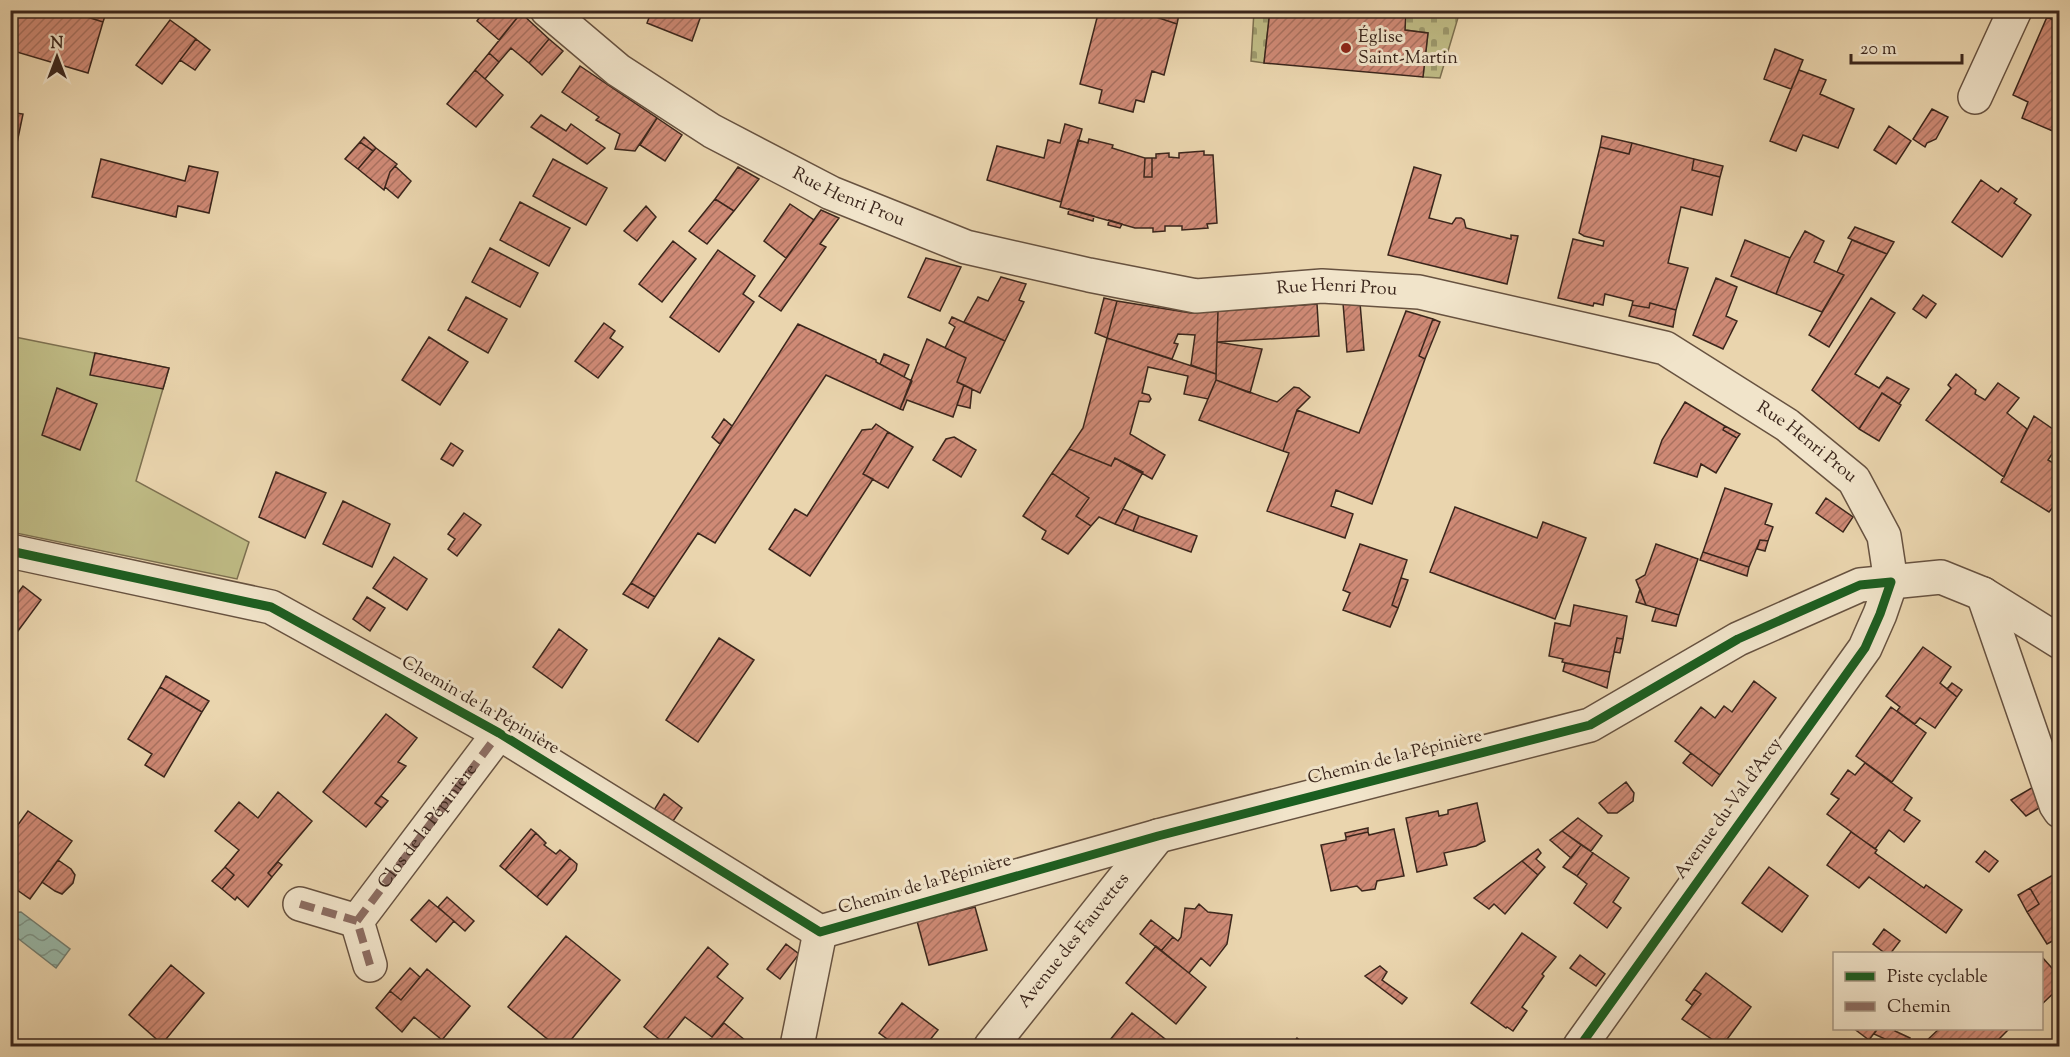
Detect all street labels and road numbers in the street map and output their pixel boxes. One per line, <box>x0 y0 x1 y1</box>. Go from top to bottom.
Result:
street label: Rue Henri Prou <box>787 162 908 234</box>
street label: Rue Henri Prou <box>1276 273 1398 304</box>
street label: Rue Henri Prou <box>1751 396 1862 490</box>
street label: Chemin de la Pépinière <box>396 650 564 762</box>
street label: Chemin de la Pépinière <box>1305 724 1485 792</box>
street label: Avenue du Val d'Arcy <box>1669 733 1789 885</box>
street label: Clos de la Pépinière <box>372 758 484 895</box>
street label: Chemin de la Pépinière <box>835 848 1015 922</box>
street label: Avenue des Fauvettes <box>1012 868 1136 1014</box>

